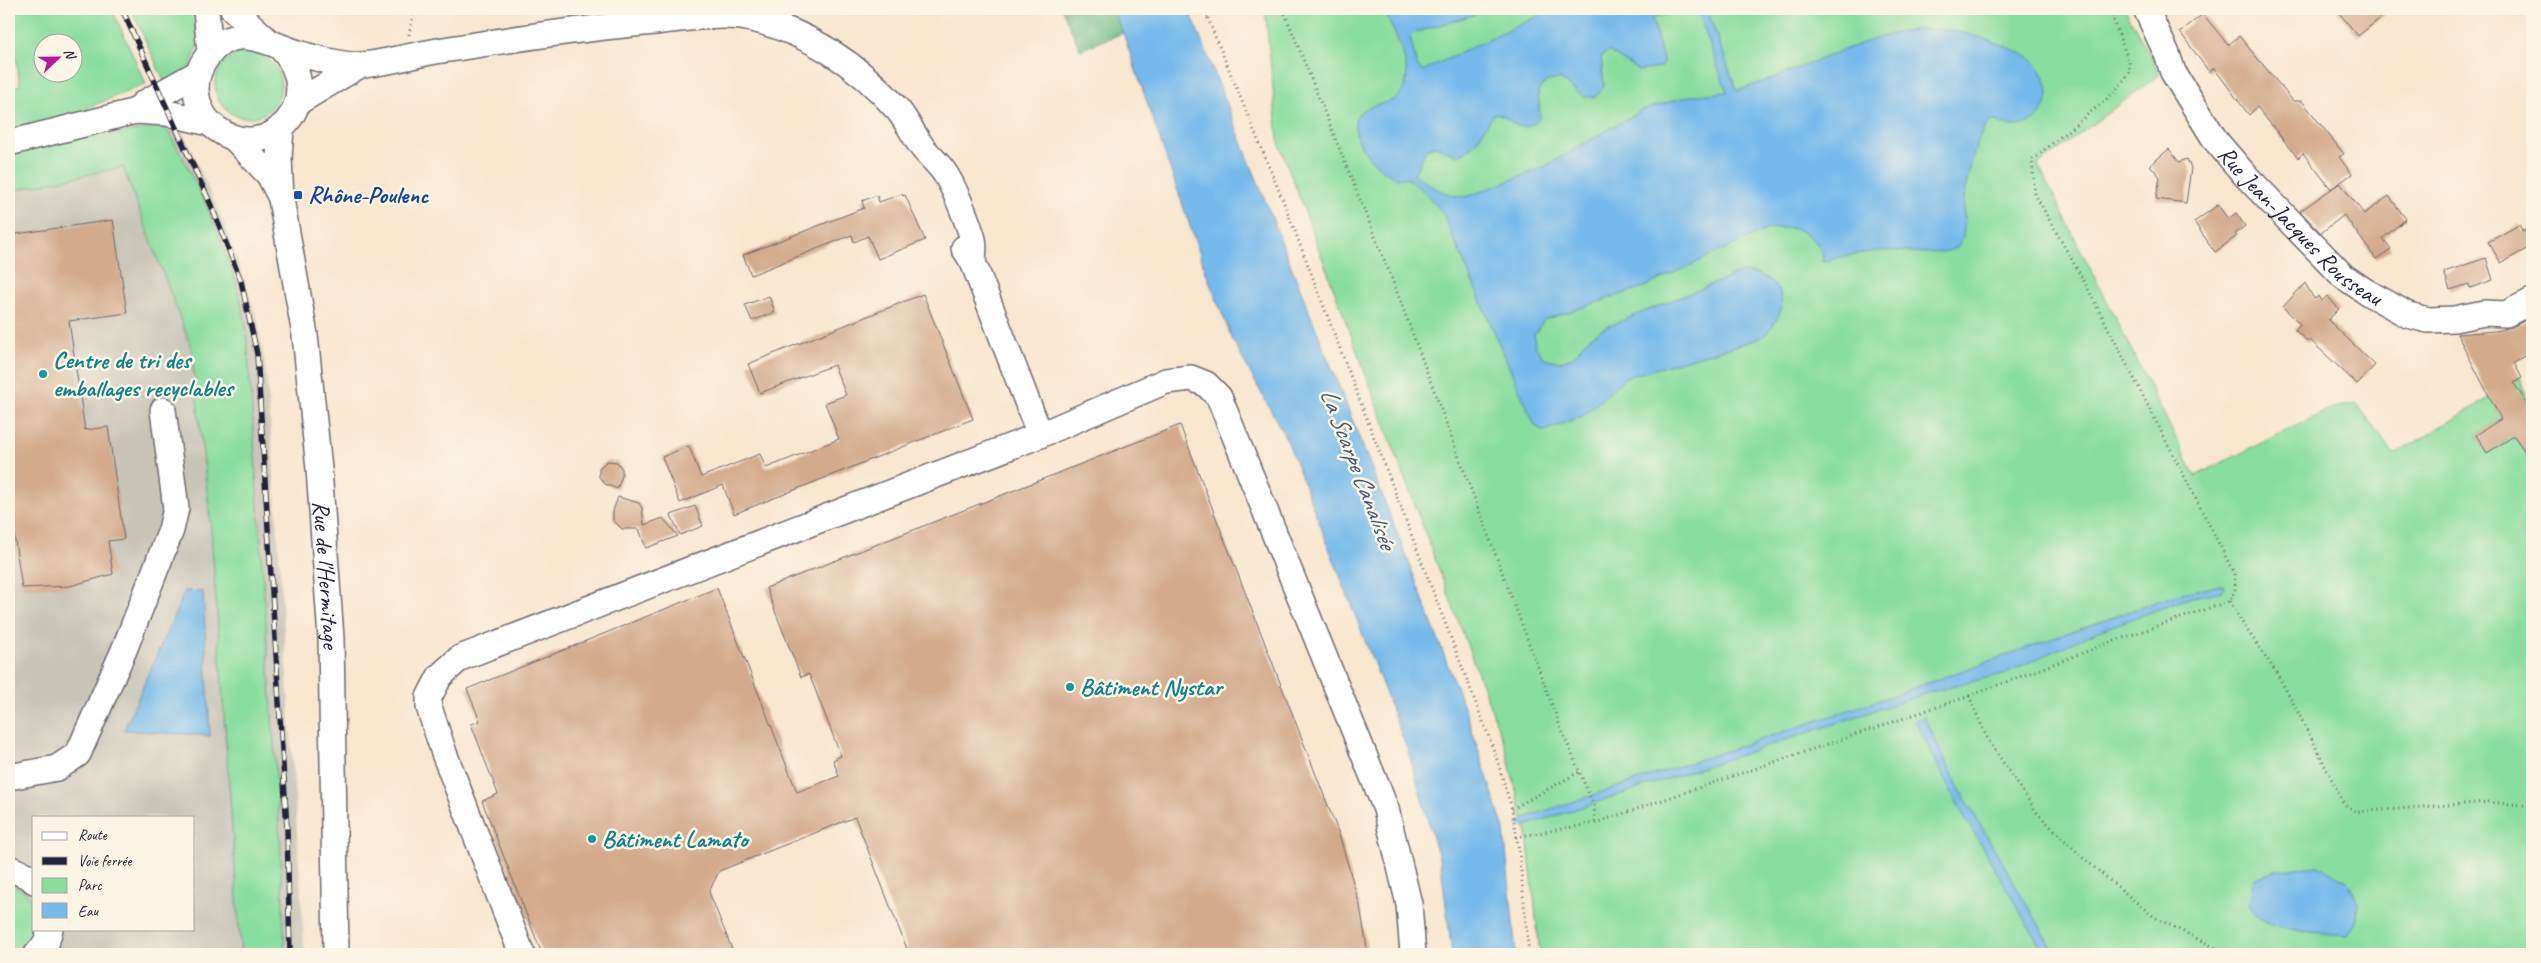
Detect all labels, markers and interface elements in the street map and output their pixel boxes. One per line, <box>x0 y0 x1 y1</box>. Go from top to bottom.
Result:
north arrow <box>32 32 82 82</box>
text: N <box>60 46 80 63</box>
street label: Rue Jean-Jacques Rousseau <box>2212 139 2389 314</box>
place label: Rhône-Poulenc <box>308 180 429 210</box>
marker: Rhône-Poulenc <box>292 189 304 201</box>
place label: Centre de tri des emballages recyclables <box>53 345 235 403</box>
marker: Centre de tri des emballages recyclables <box>37 368 49 380</box>
water label: La Scarpe Canalisée <box>1313 384 1405 557</box>
street label: Rue de l'Hermitage <box>306 500 346 651</box>
place label: Bâtiment Nystar <box>1080 672 1224 702</box>
marker: Bâtiment Nystar <box>1064 681 1076 693</box>
legend <box>32 816 195 930</box>
place label: Bâtiment Lamato <box>602 824 750 854</box>
text: Route <box>78 826 108 845</box>
marker: Bâtiment Lamato <box>586 833 598 845</box>
text: Voie ferrée <box>78 852 132 871</box>
text: Parc <box>78 876 102 895</box>
text: Eau <box>78 902 99 921</box>

